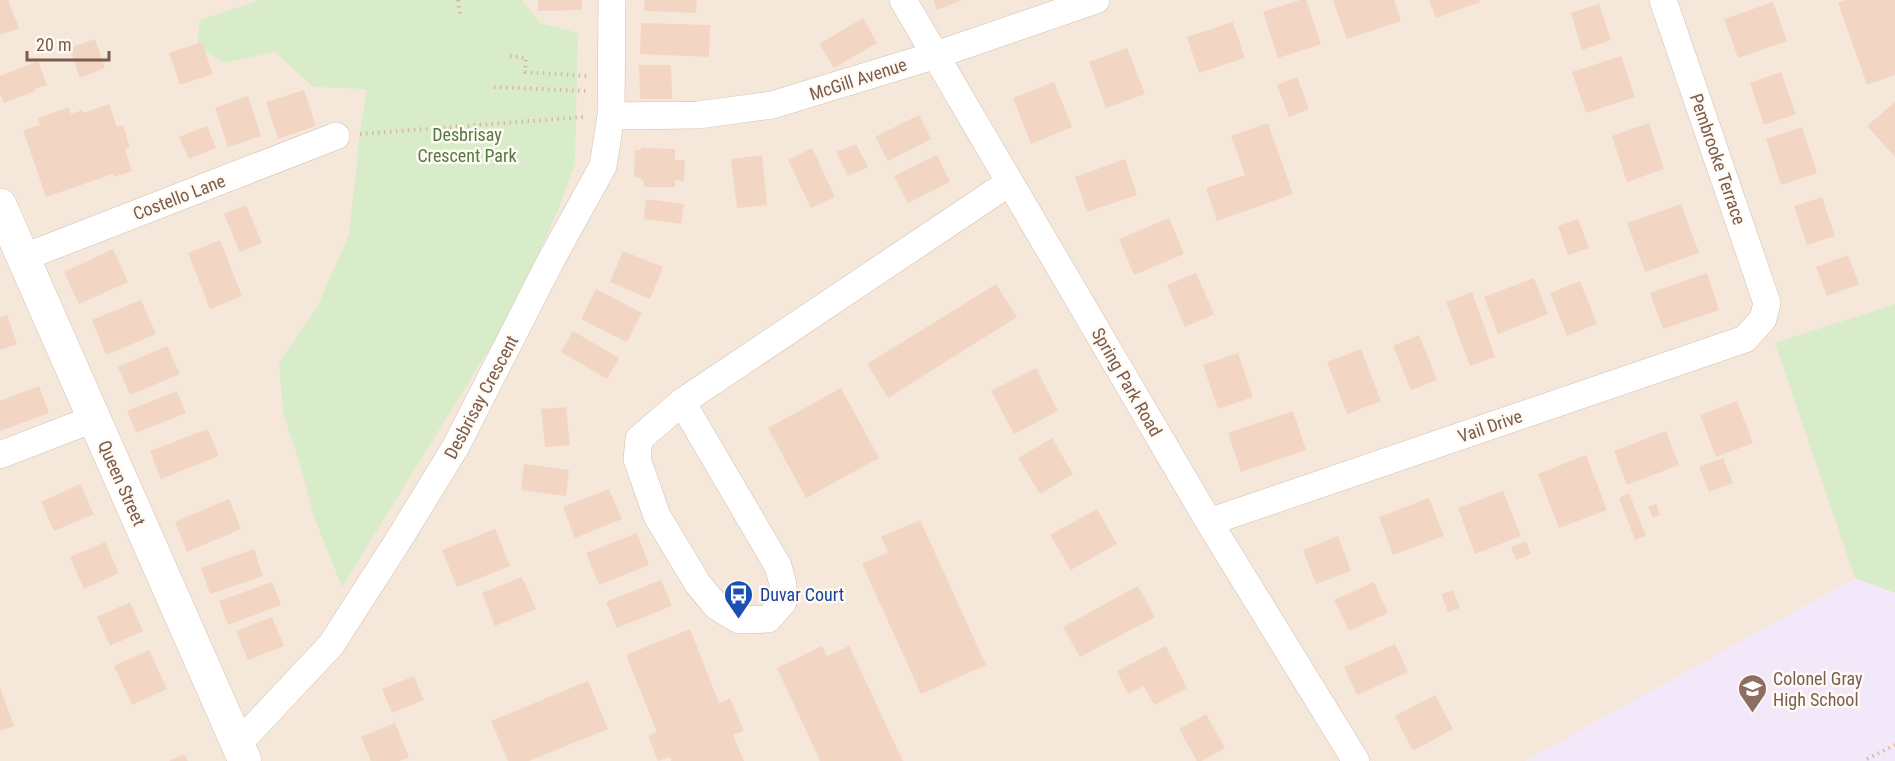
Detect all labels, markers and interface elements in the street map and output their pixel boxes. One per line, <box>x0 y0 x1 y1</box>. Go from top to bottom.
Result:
scale bar <box>27 24 110 62</box>
text: 20 m <box>36 34 71 55</box>
street label: McGill Avenue <box>807 53 909 105</box>
street label: Pembrooke Terrace <box>1686 91 1750 227</box>
park label: Desbrisay Crescent Park <box>417 124 517 166</box>
street label: Costello Lane <box>130 170 228 224</box>
street label: Spring Park Road <box>1087 324 1167 440</box>
street label: Desbrisay Crescent <box>440 332 522 462</box>
street label: Vail Drive <box>1455 405 1525 447</box>
street label: Queen Street <box>94 437 150 529</box>
bus stop icon: Duvar Court <box>723 578 755 620</box>
place label: Duvar Court <box>760 584 844 605</box>
place label: Colonel Gray High School <box>1773 668 1863 710</box>
school or university icon: Colonel Gray High School <box>1736 672 1768 714</box>

